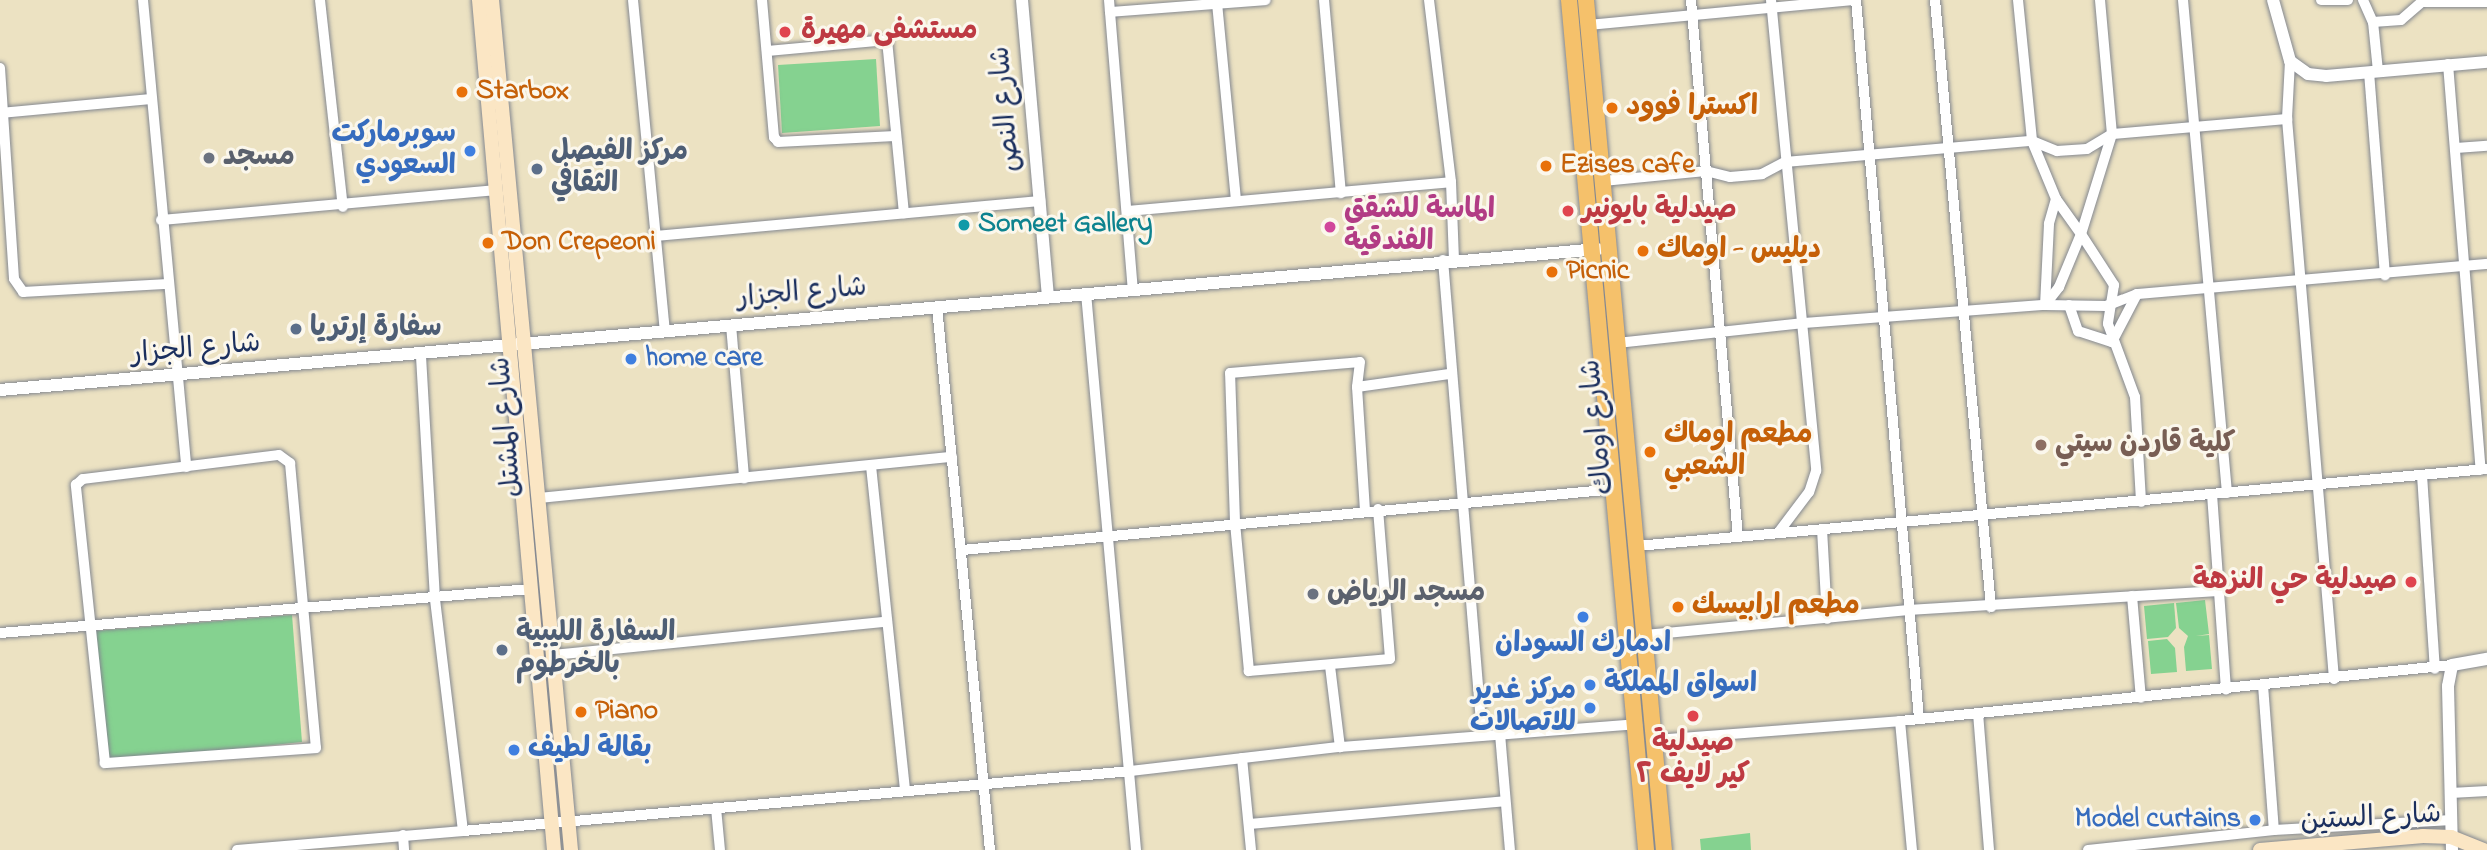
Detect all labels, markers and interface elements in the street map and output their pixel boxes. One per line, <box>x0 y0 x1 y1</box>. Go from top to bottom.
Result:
place label: مستشفى مهيرة <box>801 15 978 49</box>
marker: مستشفى مهيرة <box>775 22 795 42</box>
street label: شارع النص <box>985 45 1029 173</box>
place label: Starbox <box>476 75 569 109</box>
marker: Starbox <box>454 84 470 100</box>
place label: اكسترا فوود <box>1626 91 1758 125</box>
marker: اكسترا فوود <box>1604 100 1620 116</box>
place label: سوبرماركت السعودي <box>331 118 456 184</box>
place label: مركز الفيصل الثقافي <box>551 136 688 202</box>
place label: مسجد <box>223 141 295 175</box>
marker: سوبرماركت السعودي <box>462 143 478 159</box>
place label: Ezises cafe <box>1560 149 1695 183</box>
marker: مسجد <box>201 150 217 166</box>
marker: Ezises cafe <box>1538 158 1554 174</box>
marker: مركز الفيصل الثقافي <box>529 161 545 177</box>
place label: الماسة للشقق الفندقية <box>1344 194 1495 260</box>
place label: صيدلية بايونير <box>1582 194 1737 228</box>
marker: صيدلية بايونير <box>1560 203 1576 219</box>
place label: Someet Gallery <box>978 208 1153 242</box>
marker: Someet Gallery <box>956 217 972 233</box>
marker: الماسة للشقق الفندقية <box>1322 219 1338 235</box>
place label: Don Crepeoni <box>502 226 656 260</box>
place label: ديليس - اوماك <box>1657 234 1821 268</box>
marker: Don Crepeoni <box>480 235 496 251</box>
marker: ديليس - اوماك <box>1635 243 1651 259</box>
place label: Picnic <box>1566 255 1629 289</box>
marker: Picnic <box>1544 264 1560 280</box>
street label: شارع الجزار <box>736 272 868 316</box>
place label: سفارة إرتريا <box>310 312 442 346</box>
marker: سفارة إرتريا <box>288 321 304 337</box>
street label: شارع الجزار <box>130 328 262 372</box>
place label: home care <box>645 342 763 376</box>
marker: home care <box>623 351 639 367</box>
street label: شارع المشتل <box>485 355 531 499</box>
street label: شارع اوماك <box>1575 358 1623 496</box>
place label: مطعم اوماك الشعبي <box>1664 419 1813 485</box>
place label: كلية قاردن سيتي <box>2055 428 2235 462</box>
marker: كلية قاردن سيتي <box>2033 437 2049 453</box>
marker: مطعم اوماك الشعبي <box>1642 444 1658 460</box>
place label: صيدلية حي النزهة <box>2193 565 2397 599</box>
marker: صيدلية حي النزهة <box>2403 574 2419 590</box>
place label: مسجد الرياض <box>1327 577 1485 611</box>
marker: مسجد الرياض <box>1305 586 1321 602</box>
place label: مطعم ارابيسك <box>1692 590 1860 624</box>
marker: مطعم ارابيسك <box>1670 599 1686 615</box>
marker: ادمارك السودان <box>1575 609 1591 625</box>
place label: السفارة الليبية بالخرطوم <box>516 617 675 683</box>
place label: ادمارك السودان <box>1495 628 1671 662</box>
marker: السفارة الليبية بالخرطوم <box>494 642 510 658</box>
place label: اسواق المملكة <box>1604 668 1757 702</box>
place label: مركز غدير للاتصالات <box>1470 675 1576 741</box>
marker: اسواق المملكة <box>1582 677 1598 693</box>
place label: Piano <box>595 695 658 729</box>
marker: مركز غدير للاتصالات <box>1582 700 1598 716</box>
marker: Piano <box>573 704 589 720</box>
marker: صيدلية كير لايف ٢ <box>1685 708 1701 724</box>
place label: صيدلية كير لايف ٢ <box>1636 727 1750 793</box>
place label: بقالة لطيف <box>528 733 651 767</box>
marker: بقالة لطيف <box>506 742 522 758</box>
street label: شارع الستين <box>2300 799 2442 839</box>
place label: Model curtains <box>2075 803 2241 837</box>
marker: Model curtains <box>2247 812 2263 828</box>

